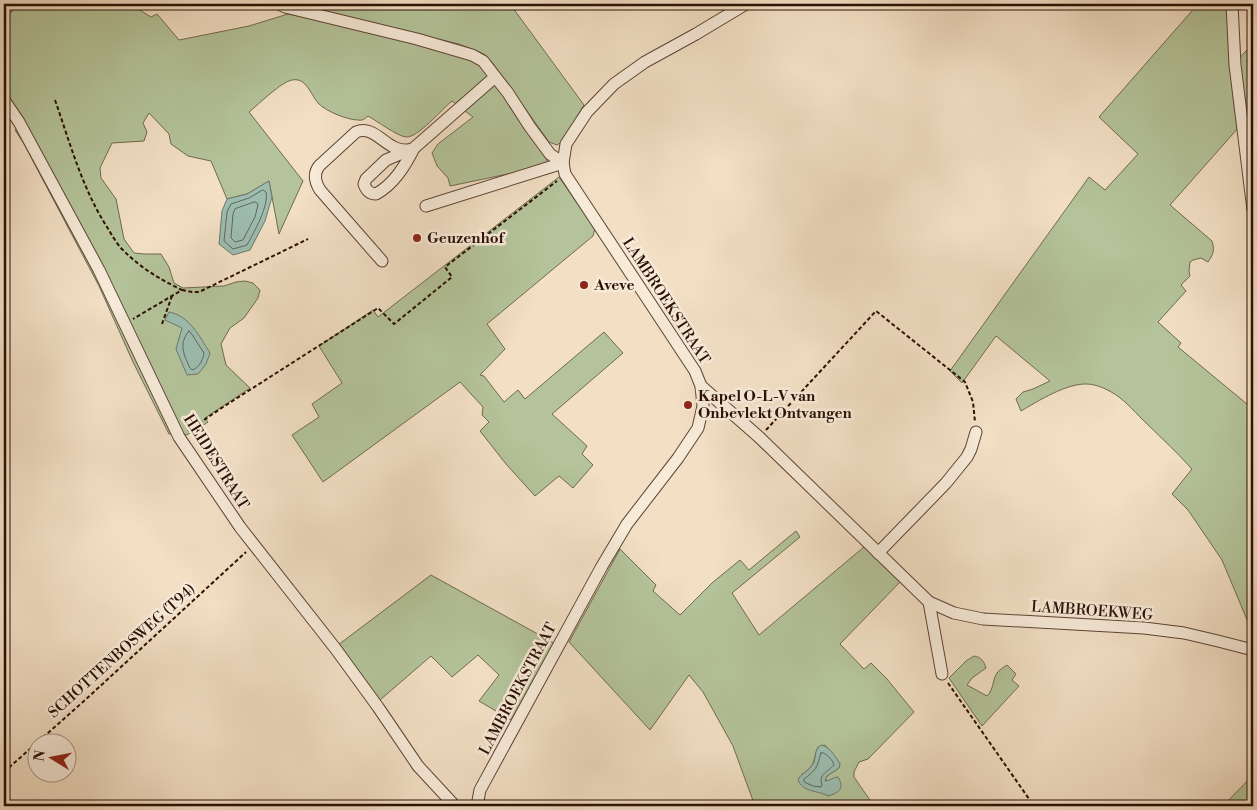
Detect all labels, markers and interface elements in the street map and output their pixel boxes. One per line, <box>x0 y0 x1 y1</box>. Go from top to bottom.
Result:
place label: Geuzenhof <box>427 229 505 248</box>
marker: Geuzenhof <box>411 232 423 244</box>
street label: LAMBROEKSTRAAT <box>618 234 714 368</box>
place label: Aveve <box>593 276 635 295</box>
marker: Aveve <box>578 279 590 291</box>
place label: Kapel O-L-V van Onbevlekt Ontvangen <box>698 387 853 423</box>
marker: Kapel O-L-V van Onbevlekt Ontvangen <box>682 399 694 411</box>
street label: HEIDESTRAAT <box>179 411 253 514</box>
street label: SCHOTTENBOSWEG (T94) <box>44 580 200 722</box>
street label: LAMBROEKWEG <box>1030 597 1154 625</box>
street label: LAMBROEKSTRAAT <box>475 619 561 758</box>
north arrow <box>28 732 78 782</box>
text: N <box>30 749 50 763</box>

